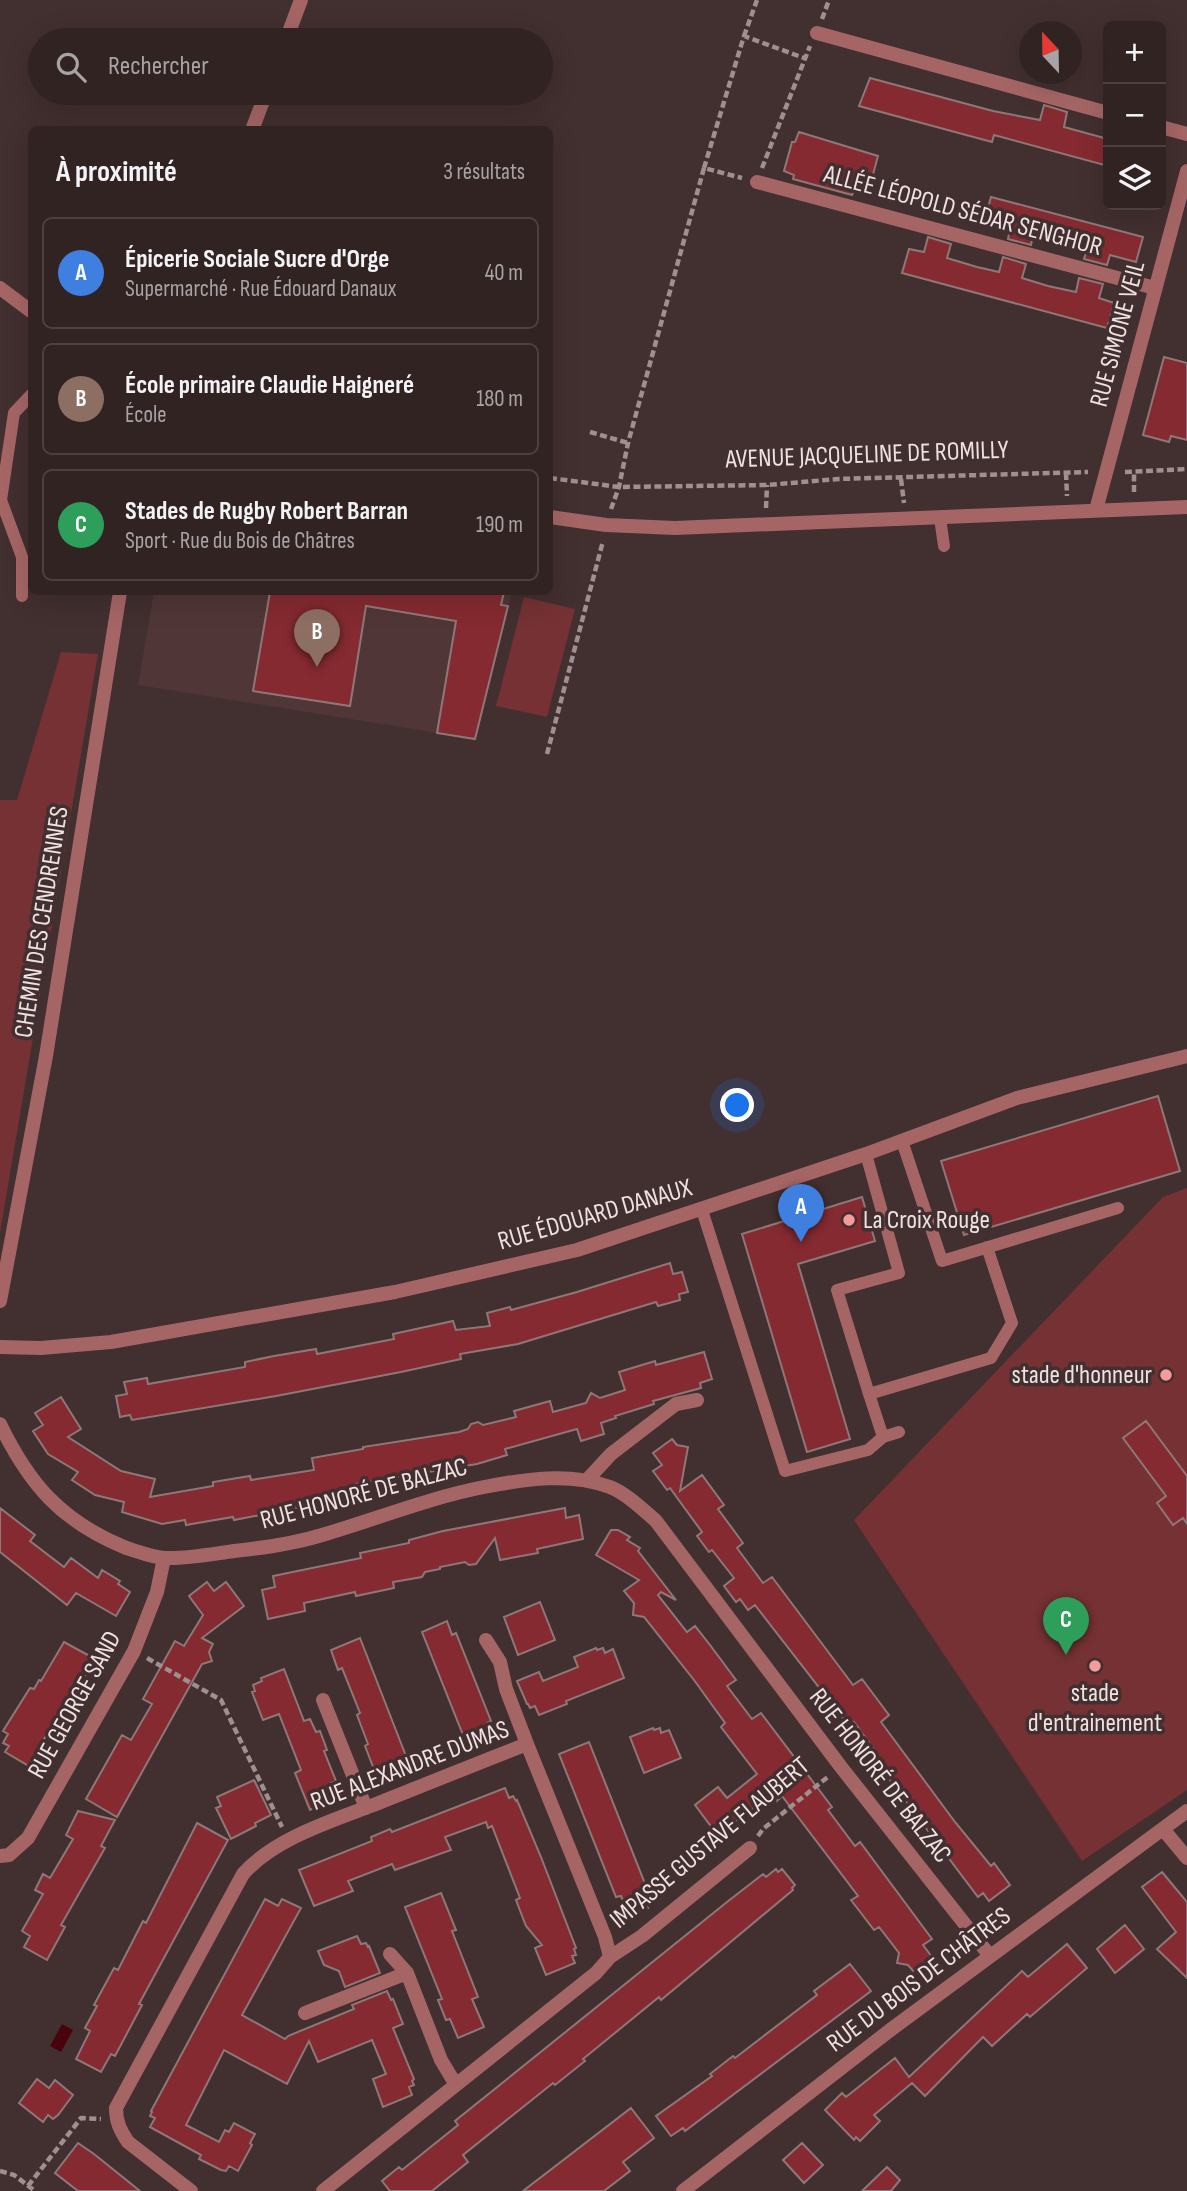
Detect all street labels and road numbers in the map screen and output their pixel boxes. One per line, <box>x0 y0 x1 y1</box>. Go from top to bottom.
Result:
street label: ALLÉE LÉOPOLD SÉDAR SENGHOR <box>820 159 1106 263</box>
street label: RUE SIMONE VEIL <box>1084 257 1152 410</box>
street label: AVENUE JACQUELINE DE ROMILLY <box>724 435 1009 475</box>
street label: CHEMIN DES CENDRENNES <box>8 804 76 1040</box>
street label: RUE ÉDOUARD DANAUX <box>494 1172 696 1258</box>
street label: RUE HONORÉ DE BALZAC <box>257 1451 471 1537</box>
street label: RUE GEORGE SAND <box>22 1626 128 1784</box>
street label: RUE HONORÉ DE BALZAC <box>802 1683 958 1869</box>
street label: RUE ALEXANDRE DUMAS <box>307 1714 513 1818</box>
street label: IMPASSE GUSTAVE FLAUBERT <box>604 1751 816 1935</box>
street label: RUE DU BOIS DE CHÂTRES <box>821 1901 1017 2059</box>

